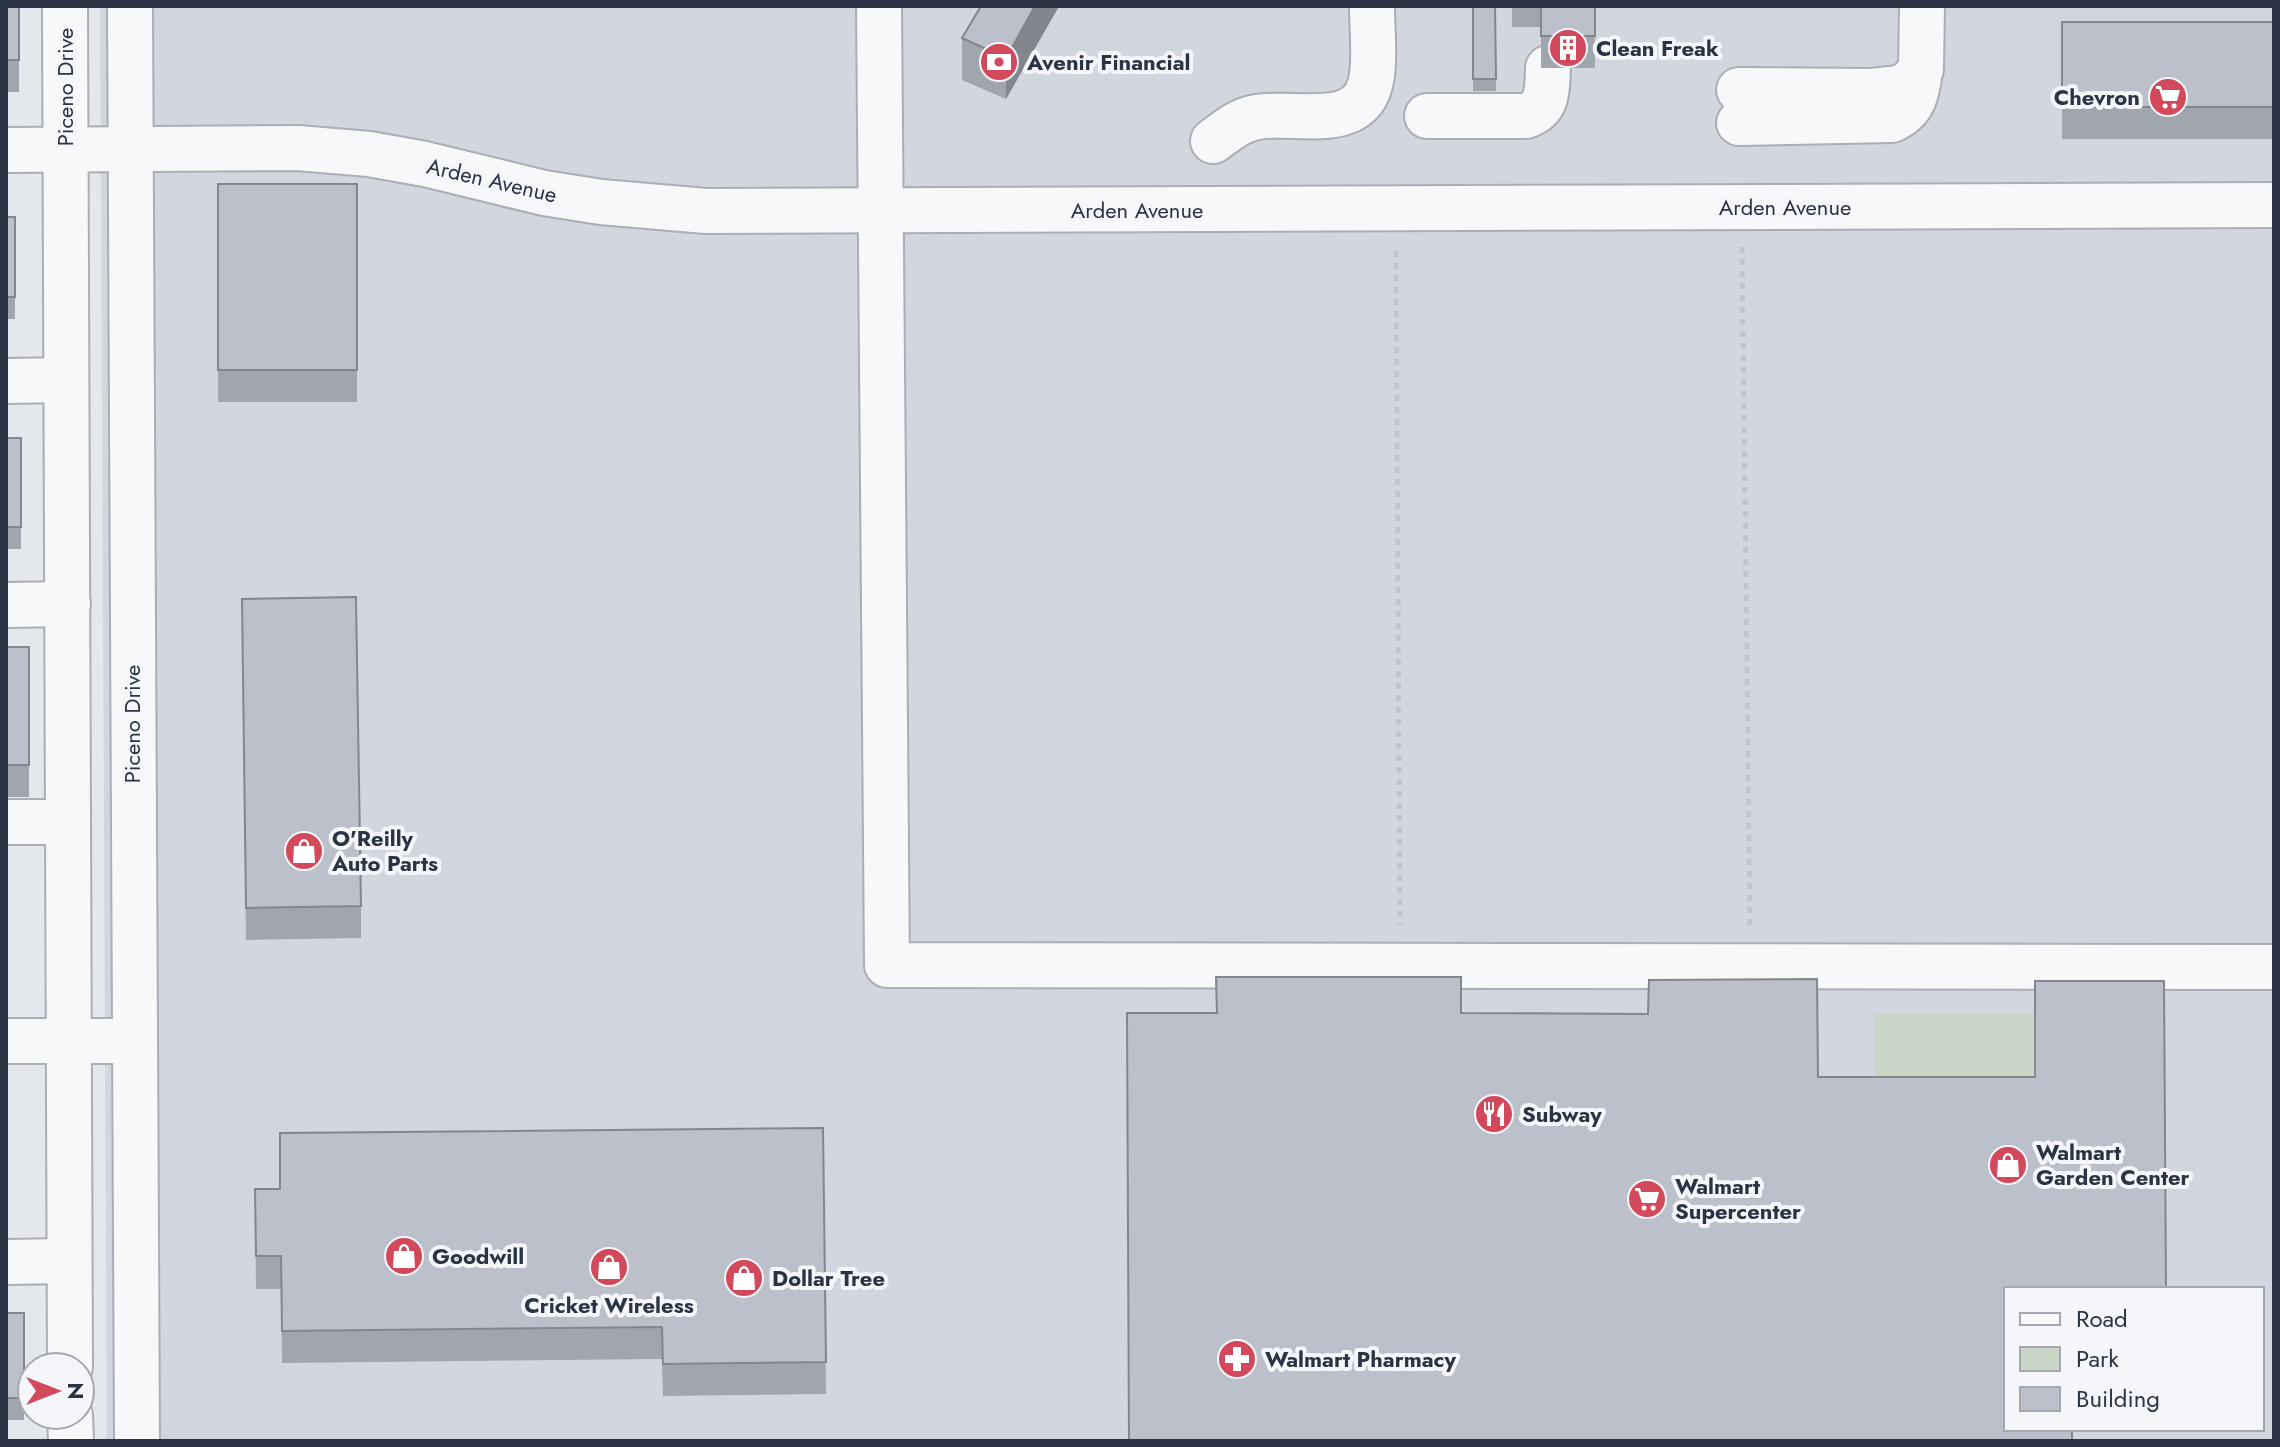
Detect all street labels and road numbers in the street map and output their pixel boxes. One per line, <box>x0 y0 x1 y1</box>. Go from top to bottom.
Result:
street label: Piceno Drive <box>49 28 81 146</box>
street label: Arden Avenue <box>424 149 560 211</box>
street label: Arden Avenue <box>1719 191 1851 223</box>
street label: Arden Avenue <box>1071 194 1203 226</box>
street label: Piceno Drive <box>116 665 148 783</box>

